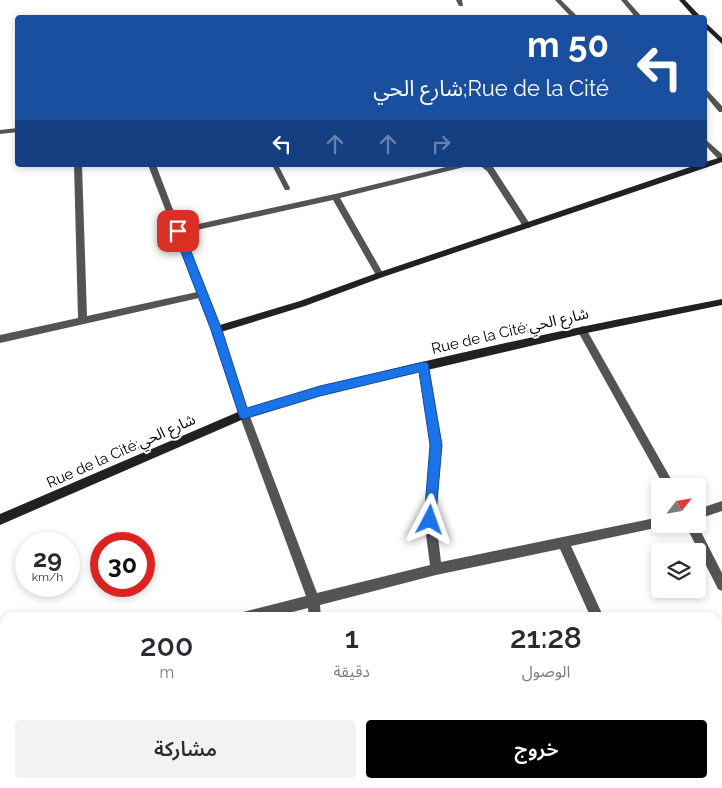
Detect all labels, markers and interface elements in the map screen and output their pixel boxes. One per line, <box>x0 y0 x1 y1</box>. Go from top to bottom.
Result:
text: 50 m <box>527 24 609 65</box>
icon: left <box>627 35 692 100</box>
text: Rue de la Cité;شارع الحي <box>373 75 609 101</box>
icon: left <box>268 130 296 158</box>
icon: ahead <box>321 130 349 158</box>
icon: ahead <box>374 130 402 158</box>
icon: right <box>427 130 455 158</box>
pin <box>157 210 199 252</box>
icon: arrive <box>164 217 192 245</box>
street label: Rue de la Cité;شارع الحي <box>430 304 591 361</box>
street label: Rue de la Cité;شارع الحي <box>44 410 200 495</box>
north arrow <box>651 478 706 532</box>
map controls <box>651 478 706 598</box>
position arrow <box>403 493 455 545</box>
speed limit sign: 30 <box>90 532 155 597</box>
text: 29 <box>33 543 62 573</box>
button: layers <box>651 543 706 598</box>
text: km/h <box>32 570 63 584</box>
text: 1 <box>345 620 359 655</box>
text: 21:28 <box>510 620 582 655</box>
text: 200 <box>140 628 193 663</box>
text: دقيقة <box>334 662 370 681</box>
text: الوصول <box>522 662 570 681</box>
text: m <box>159 663 174 682</box>
button: مشاركة <box>15 720 356 778</box>
button: خروج <box>366 720 707 778</box>

